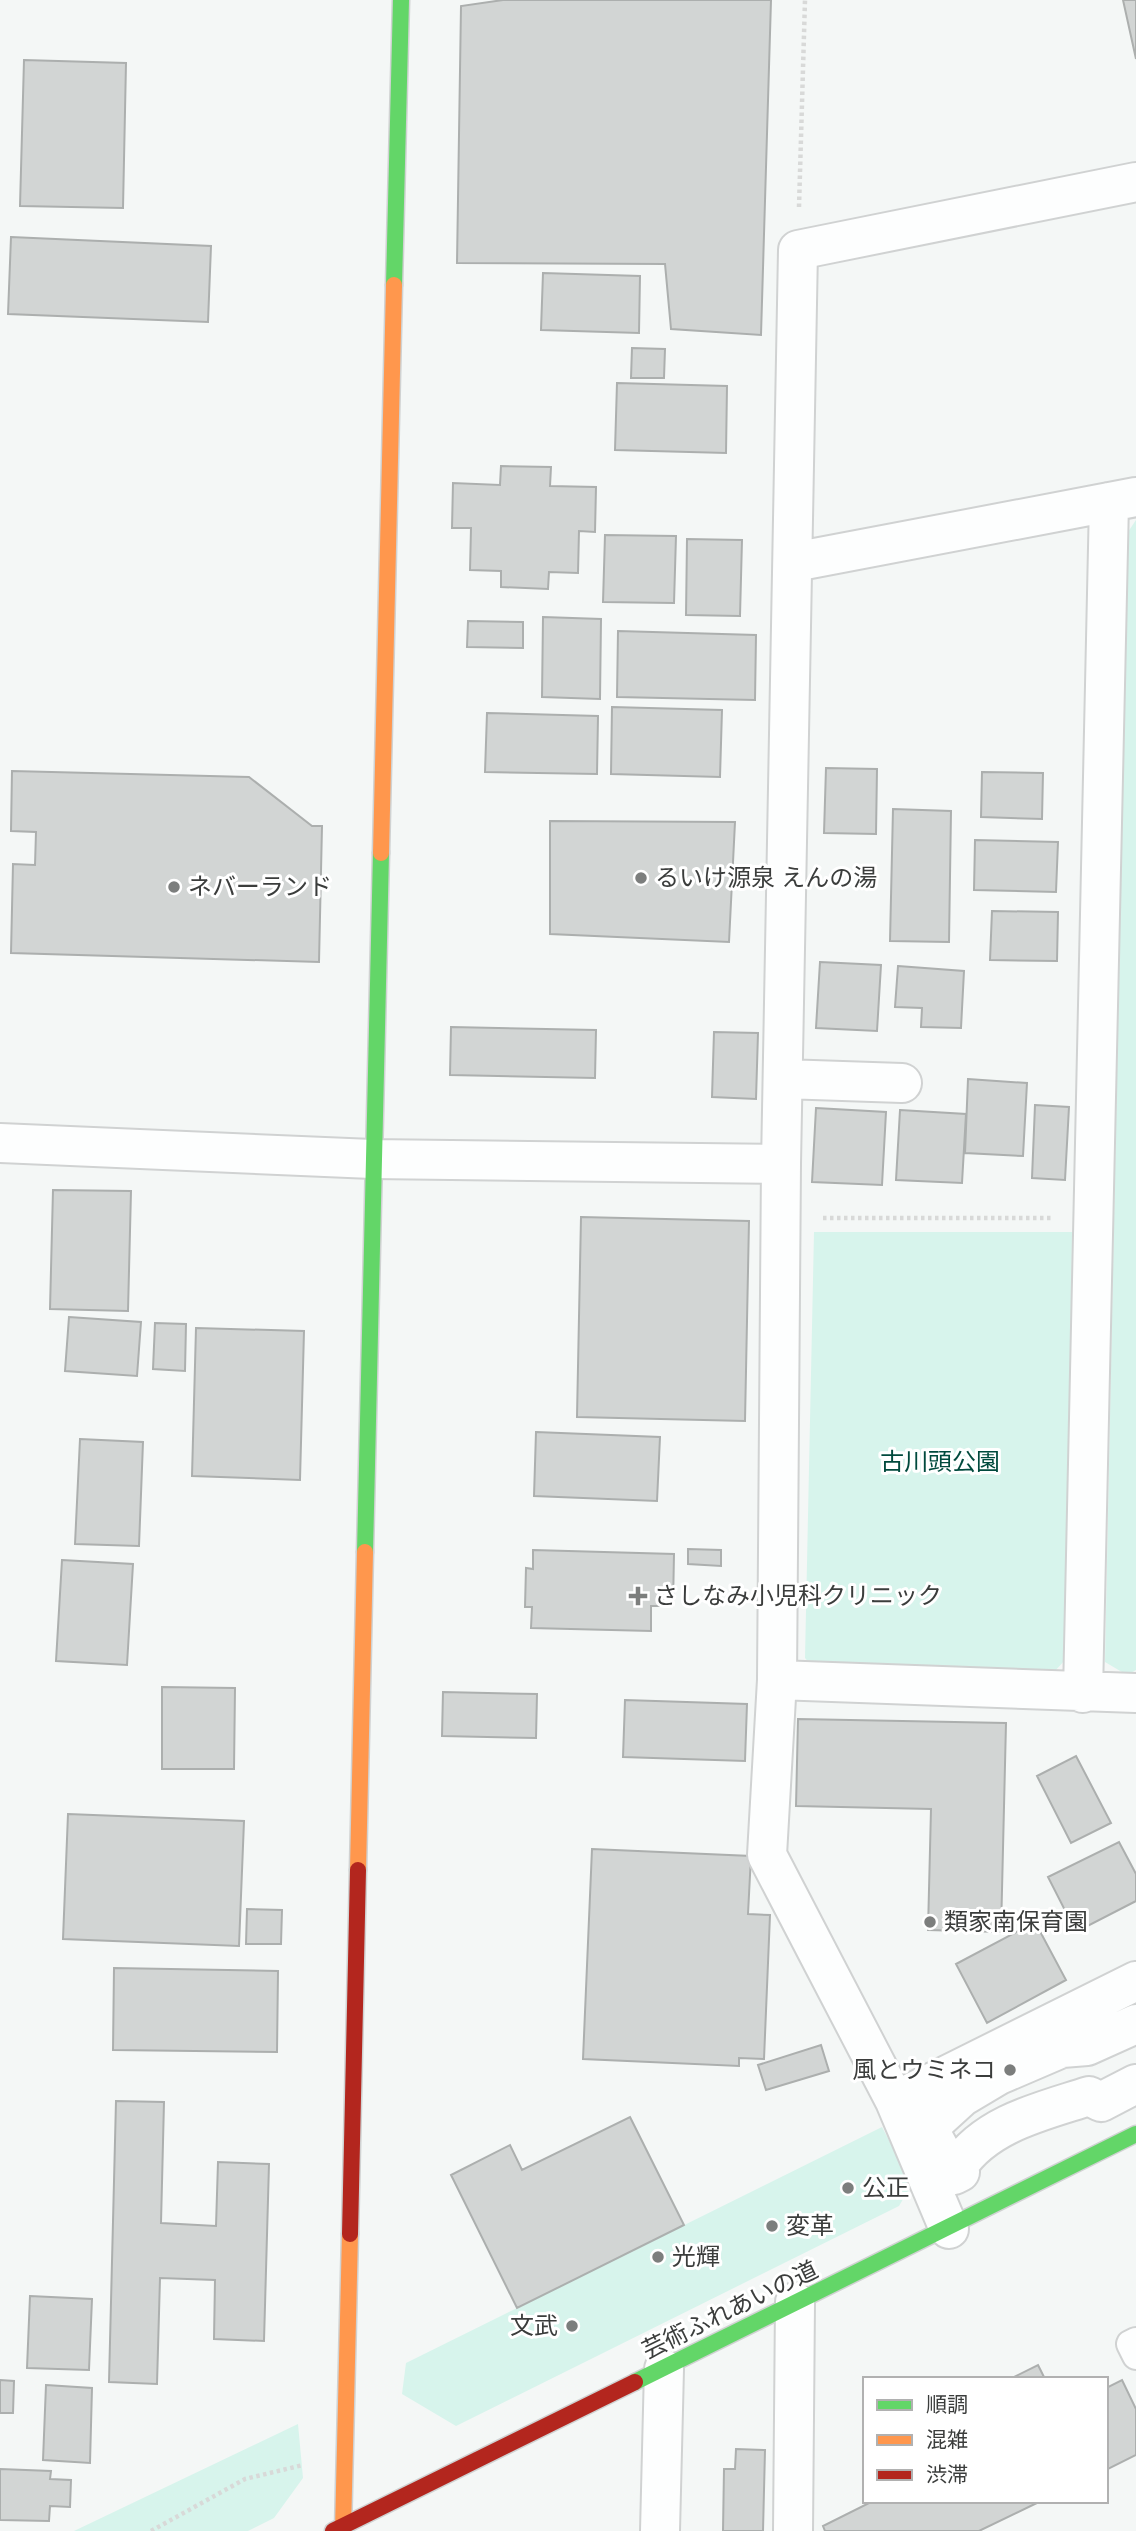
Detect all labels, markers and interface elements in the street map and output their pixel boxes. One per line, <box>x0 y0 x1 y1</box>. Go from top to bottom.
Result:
place label: るいけ源泉 えんの湯 <box>655 860 877 893</box>
place label: ネバーランド <box>188 869 332 902</box>
marker: るいけ源泉 えんの湯 <box>633 870 649 886</box>
marker: ネバーランド <box>166 879 182 895</box>
park label: 古川頭公園 <box>880 1444 1000 1477</box>
place label: さしなみ小児科クリニック <box>654 1578 942 1611</box>
marker: さしなみ小児科クリニック <box>628 1586 648 1606</box>
place label: 類家南保育園 <box>944 1904 1088 1937</box>
marker: 類家南保育園 <box>922 1914 938 1930</box>
place label: 風とウミネコ <box>852 2052 996 2085</box>
marker: 風とウミネコ <box>1002 2062 1018 2078</box>
place label: 公正 <box>862 2170 910 2203</box>
marker: 公正 <box>840 2180 856 2196</box>
place label: 変革 <box>786 2208 834 2241</box>
marker: 変革 <box>764 2218 780 2234</box>
place label: 光輝 <box>672 2239 720 2272</box>
marker: 光輝 <box>650 2249 666 2265</box>
street label: 芸術ふれあいの道 <box>636 2252 823 2366</box>
place label: 文武 <box>510 2308 558 2341</box>
marker: 文武 <box>564 2318 580 2334</box>
legend <box>863 2377 1108 2503</box>
text: 順調 <box>926 2390 968 2418</box>
text: 混雑 <box>926 2425 968 2453</box>
text: 渋滞 <box>926 2460 968 2488</box>

